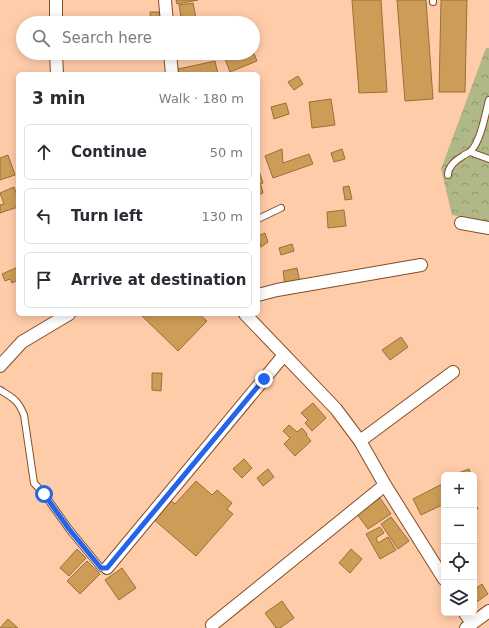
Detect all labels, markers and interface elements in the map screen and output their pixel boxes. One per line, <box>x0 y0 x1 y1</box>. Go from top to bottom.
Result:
search box <box>16 16 260 60</box>
icon: search <box>30 27 52 49</box>
text: Search here <box>62 29 152 47</box>
text: 3 min <box>32 88 85 108</box>
text: Walk · 180 m <box>159 91 244 106</box>
icon: ahead <box>33 141 55 163</box>
text: Continue <box>71 143 147 161</box>
text: 50 m <box>210 145 243 160</box>
icon: left <box>33 205 55 227</box>
text: Turn left <box>71 207 143 225</box>
text: 130 m <box>201 209 243 224</box>
icon: arrive <box>33 269 55 291</box>
text: Arrive at destination <box>71 271 246 289</box>
route end <box>255 370 273 388</box>
map controls <box>441 472 477 616</box>
button: + <box>441 472 477 508</box>
route start <box>35 485 53 503</box>
button: − <box>441 508 477 544</box>
button: locate <box>441 544 477 580</box>
button: layers <box>441 580 477 616</box>

